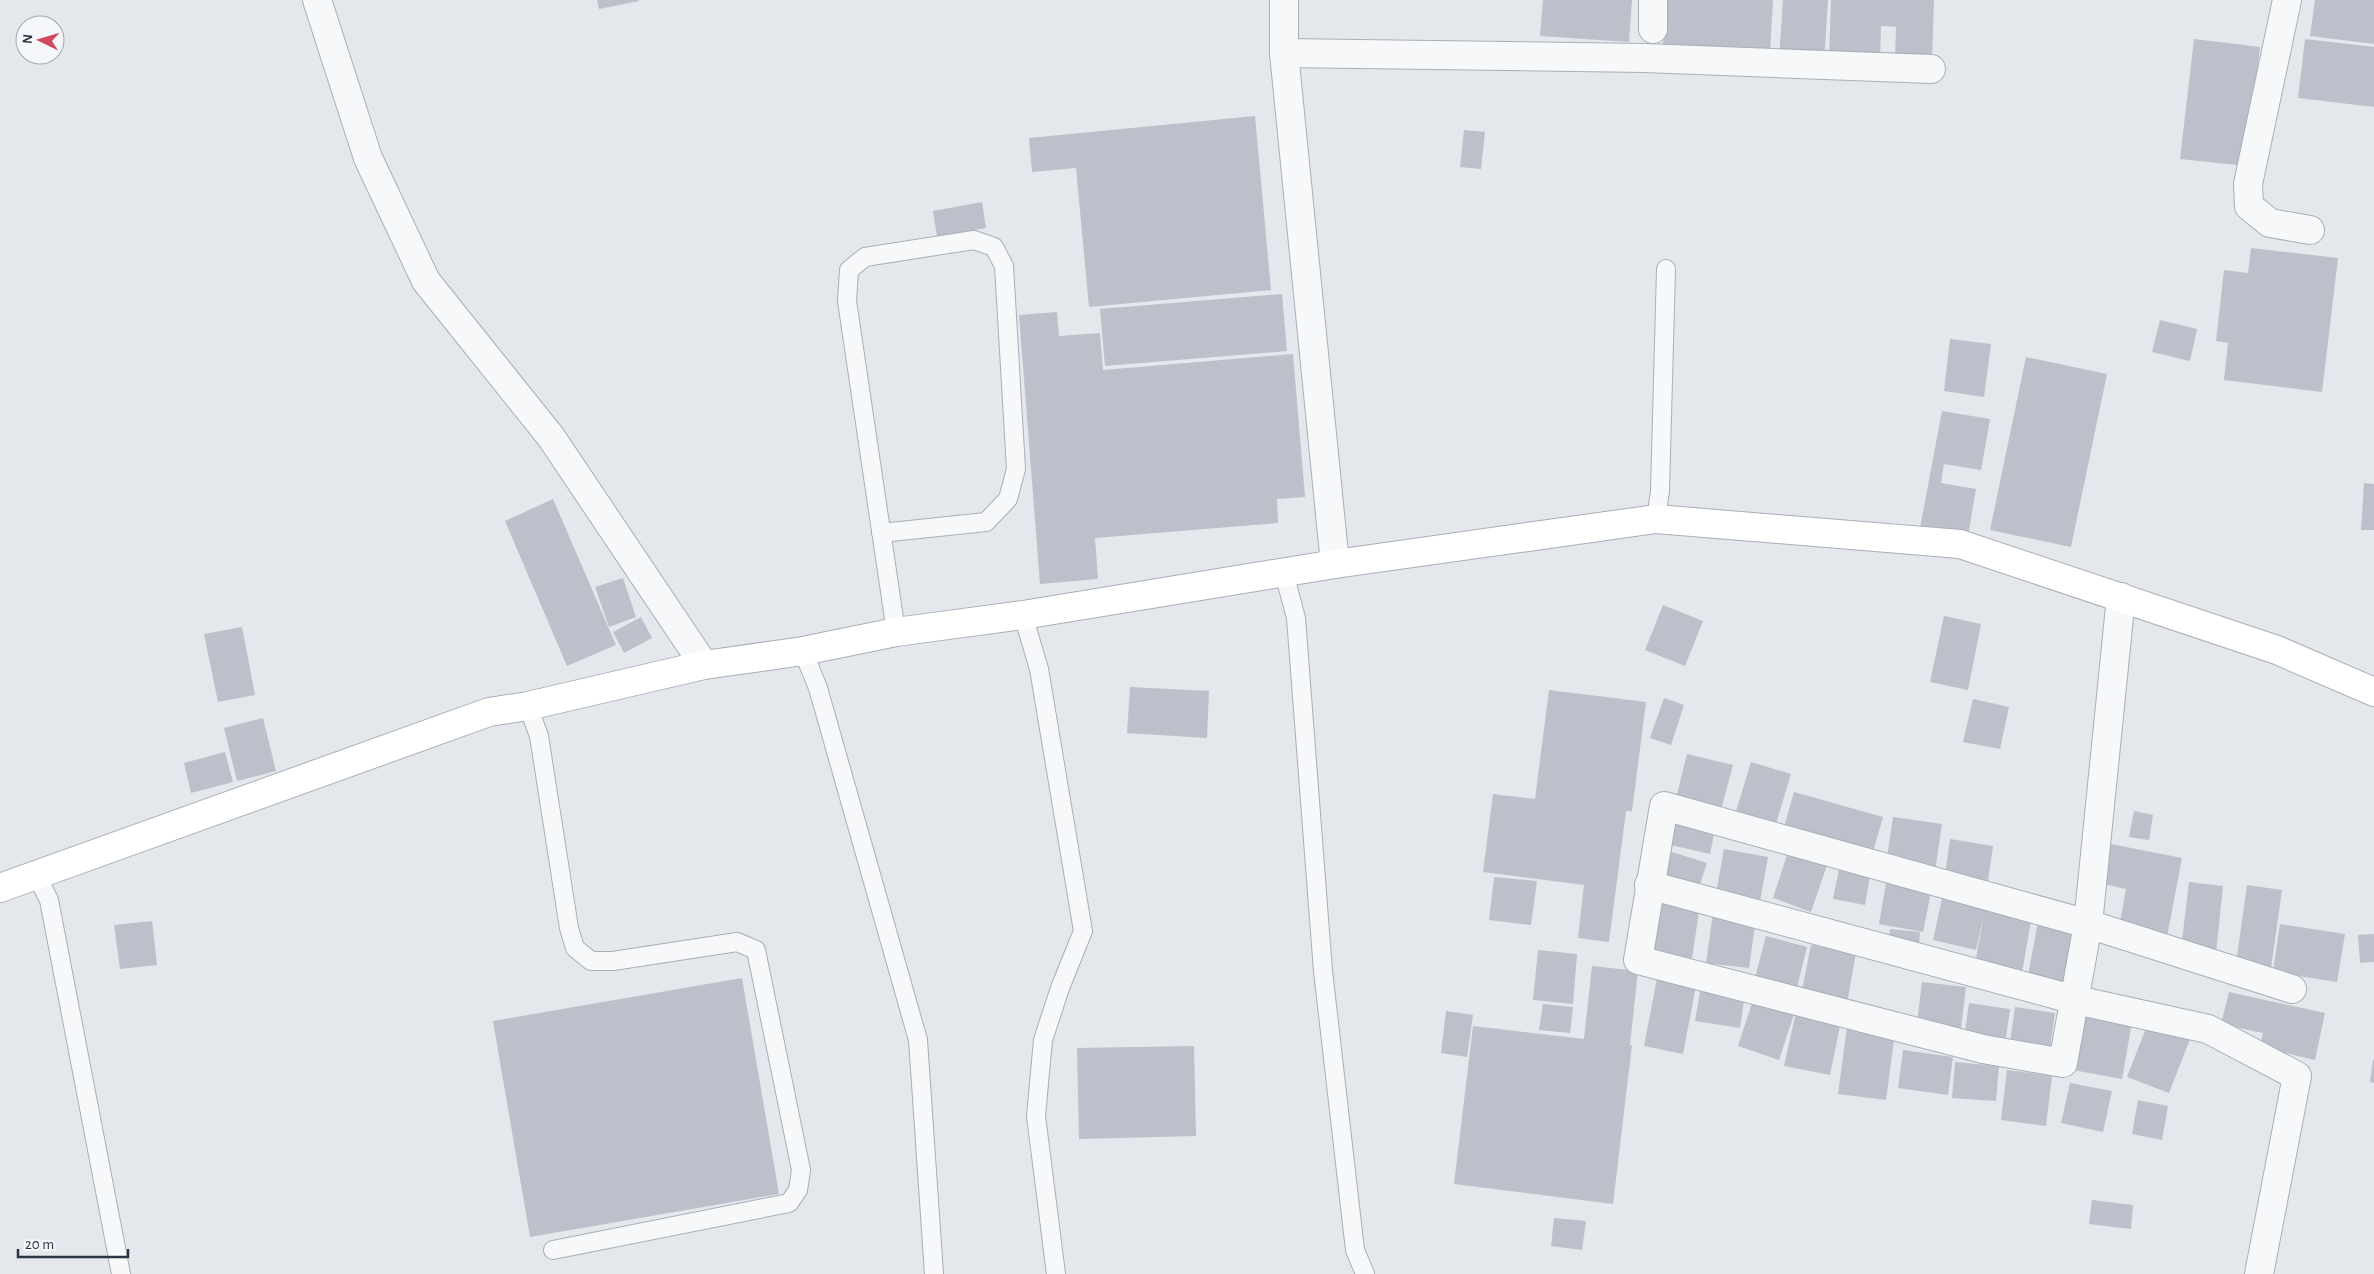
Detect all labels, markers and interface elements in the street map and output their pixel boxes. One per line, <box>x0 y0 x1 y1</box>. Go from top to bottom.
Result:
north arrow <box>15 15 65 65</box>
text: N <box>21 33 35 44</box>
scale bar <box>18 1226 128 1258</box>
text: 20 m <box>25 1237 54 1252</box>

